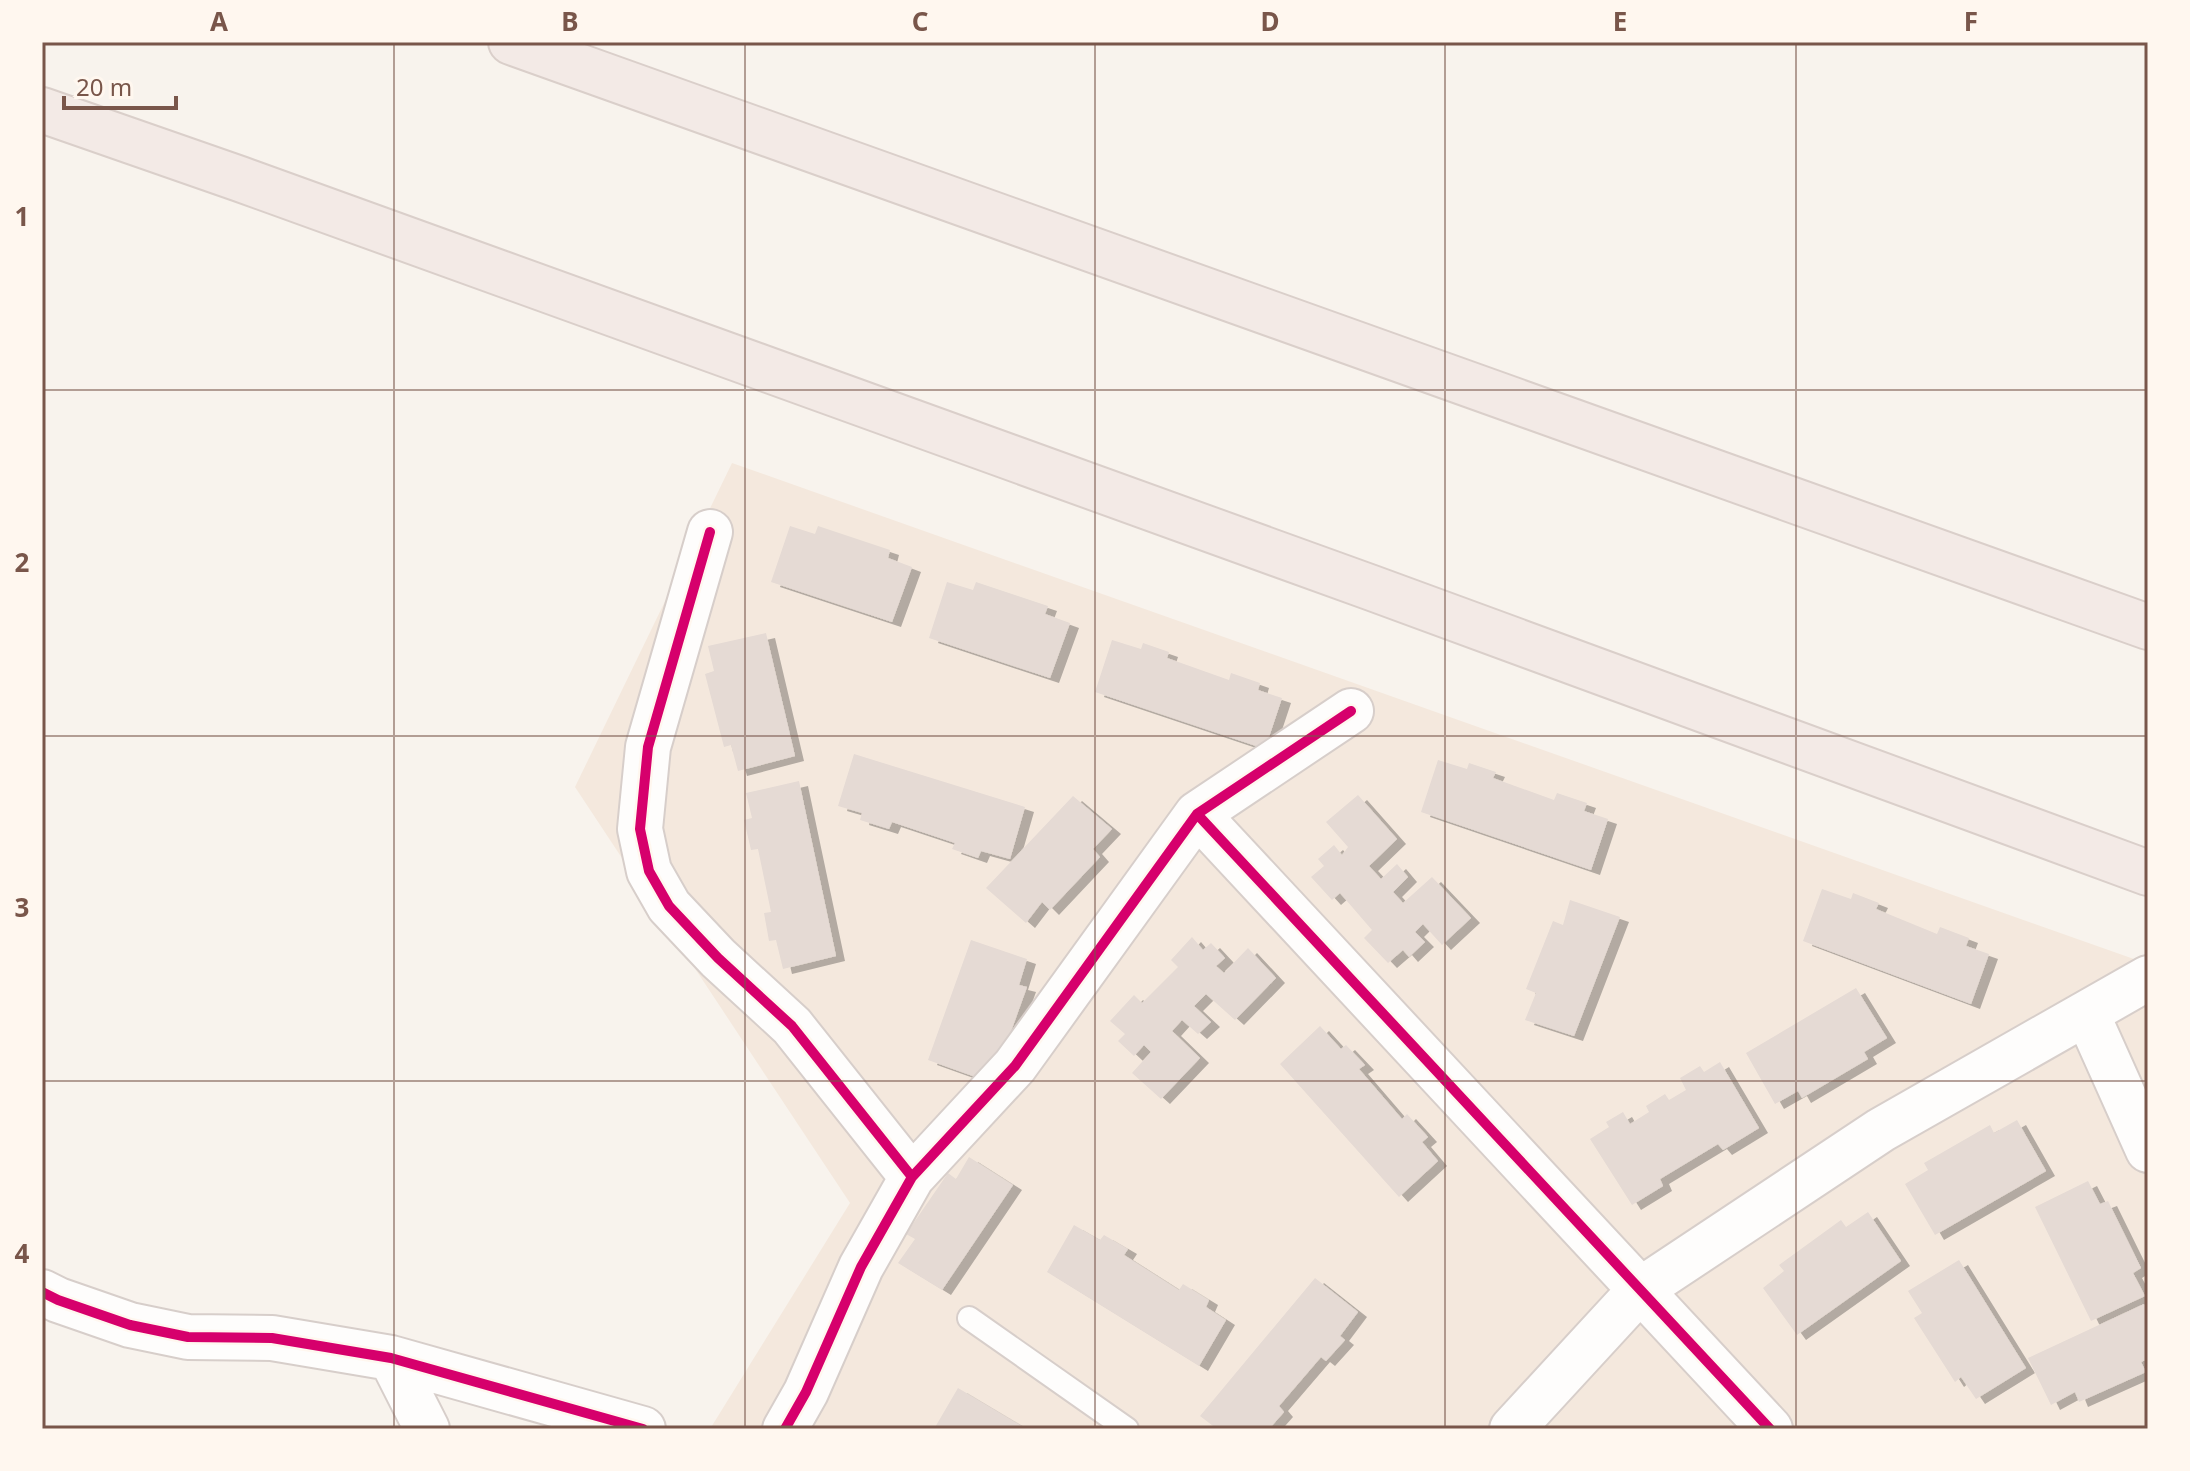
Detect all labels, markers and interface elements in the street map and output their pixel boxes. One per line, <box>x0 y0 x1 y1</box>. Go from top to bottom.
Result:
text: A <box>210 3 228 39</box>
text: B <box>561 3 579 39</box>
text: C <box>912 3 928 39</box>
text: D <box>1260 3 1280 39</box>
text: E <box>1613 3 1627 39</box>
text: F <box>1964 3 1978 39</box>
scale bar <box>64 60 176 110</box>
text: 20 m <box>76 70 132 103</box>
text: 1 <box>15 198 29 234</box>
text: 2 <box>15 544 30 580</box>
text: 3 <box>15 889 29 925</box>
text: 4 <box>15 1235 30 1271</box>

